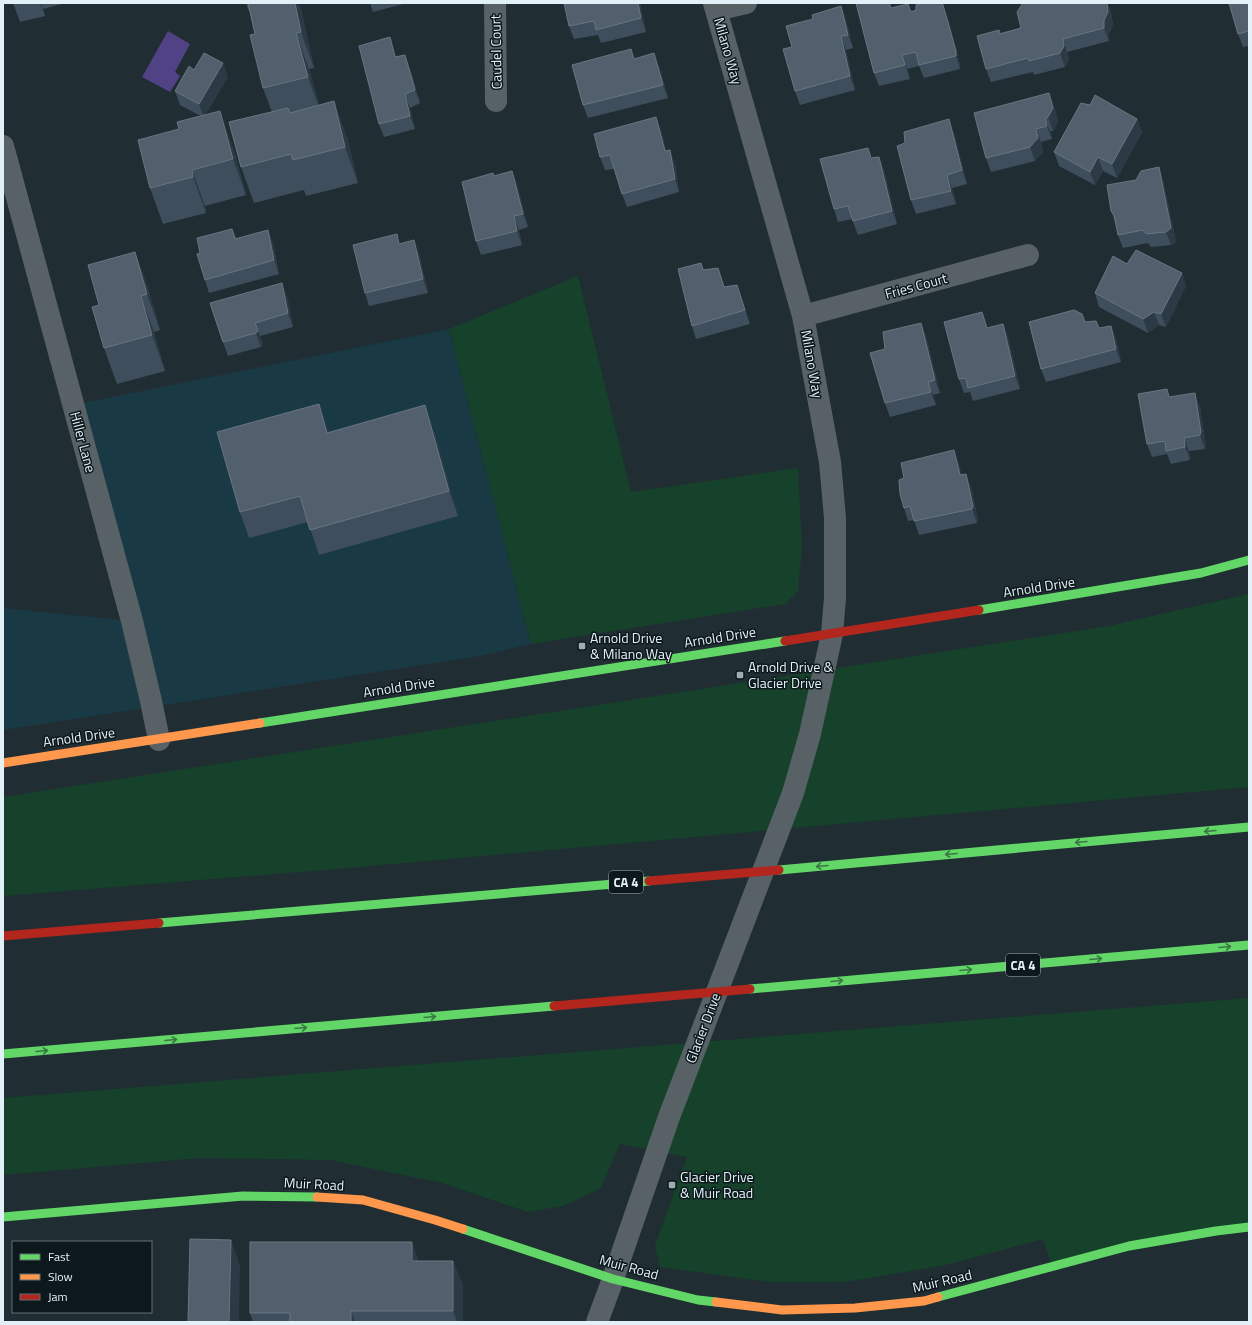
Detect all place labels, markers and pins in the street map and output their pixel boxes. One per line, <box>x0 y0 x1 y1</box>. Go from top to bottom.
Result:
place label: Arnold Drive & Milano Way <box>590 627 672 664</box>
marker: Arnold Drive & Milano Way <box>577 641 587 651</box>
place label: Arnold Drive & Glacier Drive <box>748 656 834 693</box>
marker: Arnold Drive & Glacier Drive <box>735 670 745 680</box>
place label: Glacier Drive & Muir Road <box>680 1166 754 1203</box>
marker: Glacier Drive & Muir Road <box>667 1180 677 1190</box>

